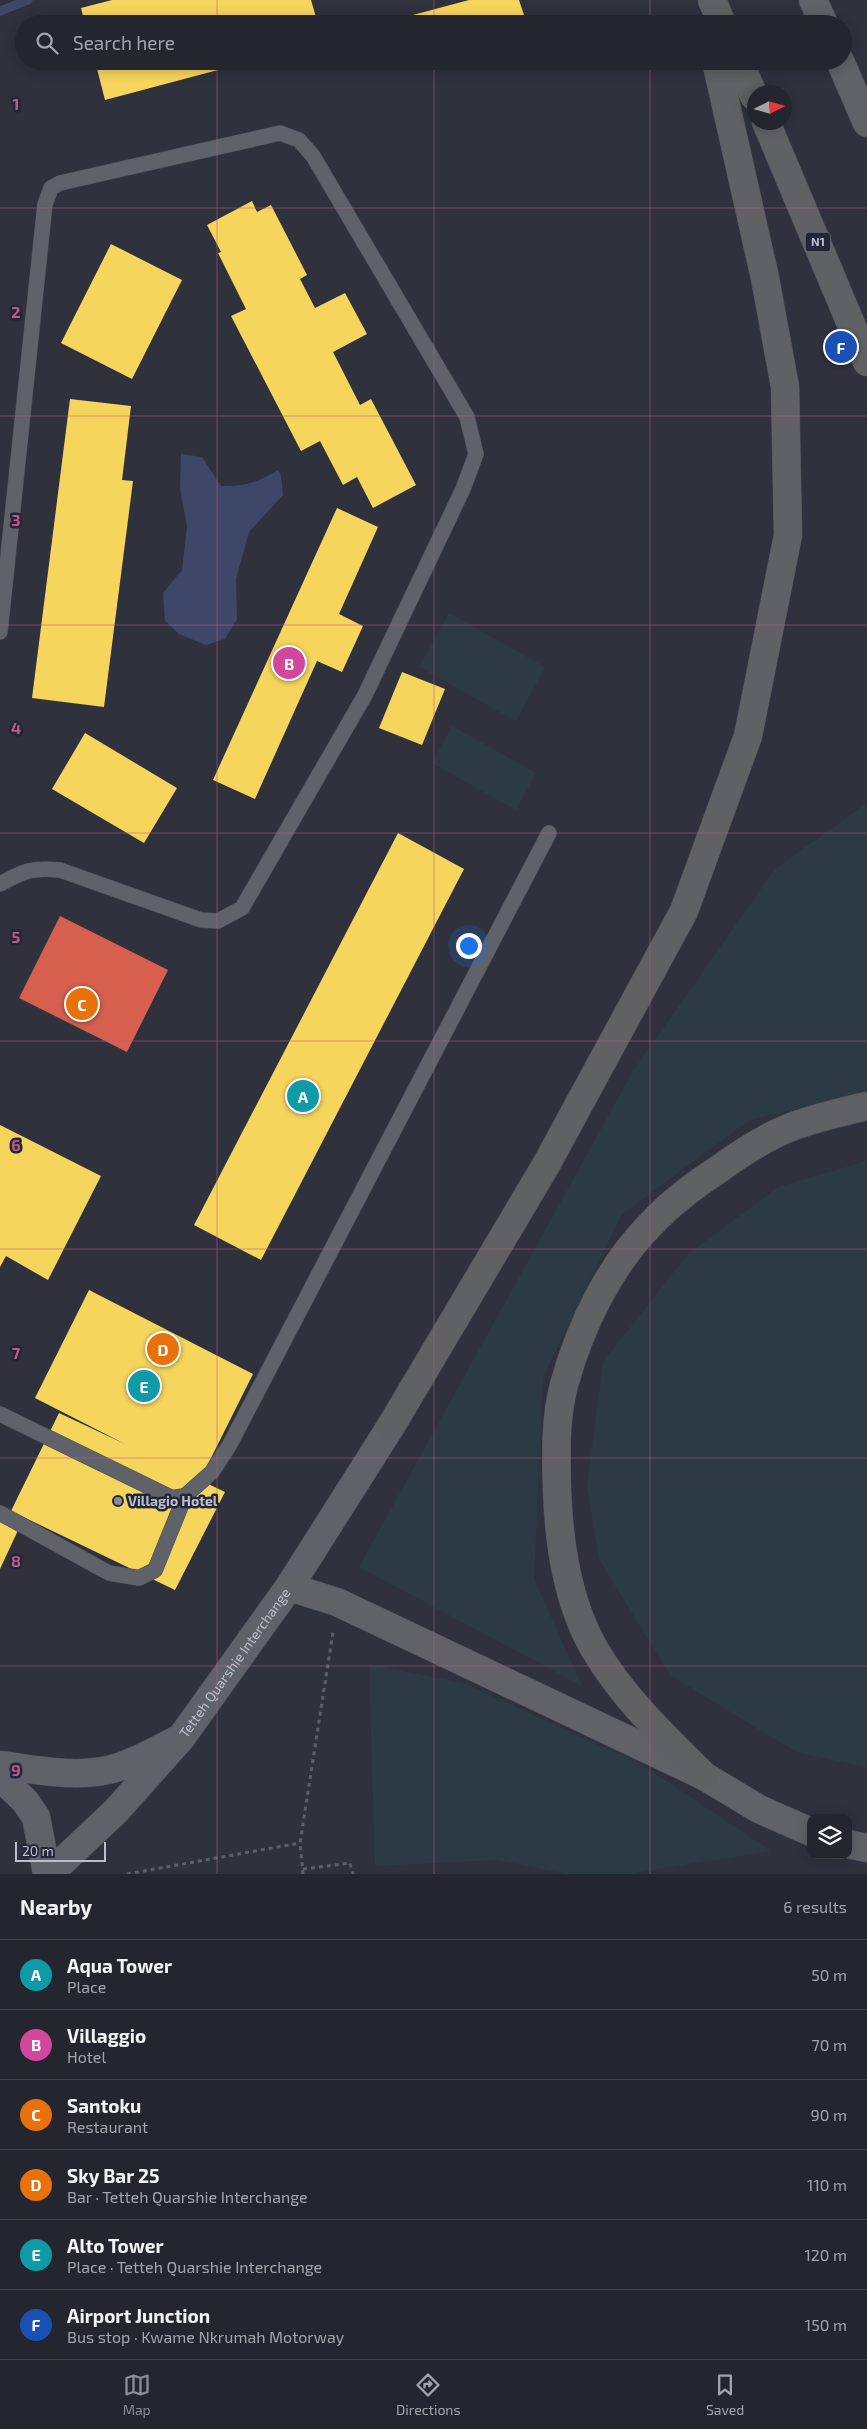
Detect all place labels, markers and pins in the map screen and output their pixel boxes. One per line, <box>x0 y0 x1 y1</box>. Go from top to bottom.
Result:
pin: F <box>825 328 857 366</box>
pin: B <box>273 644 305 682</box>
pin: C <box>66 985 98 1023</box>
pin: A <box>287 1077 319 1115</box>
pin: D <box>147 1330 179 1368</box>
pin: E <box>128 1367 160 1405</box>
place label: Villagio Hotel <box>128 1492 218 1509</box>
marker: Villagio Hotel <box>112 1495 124 1507</box>

